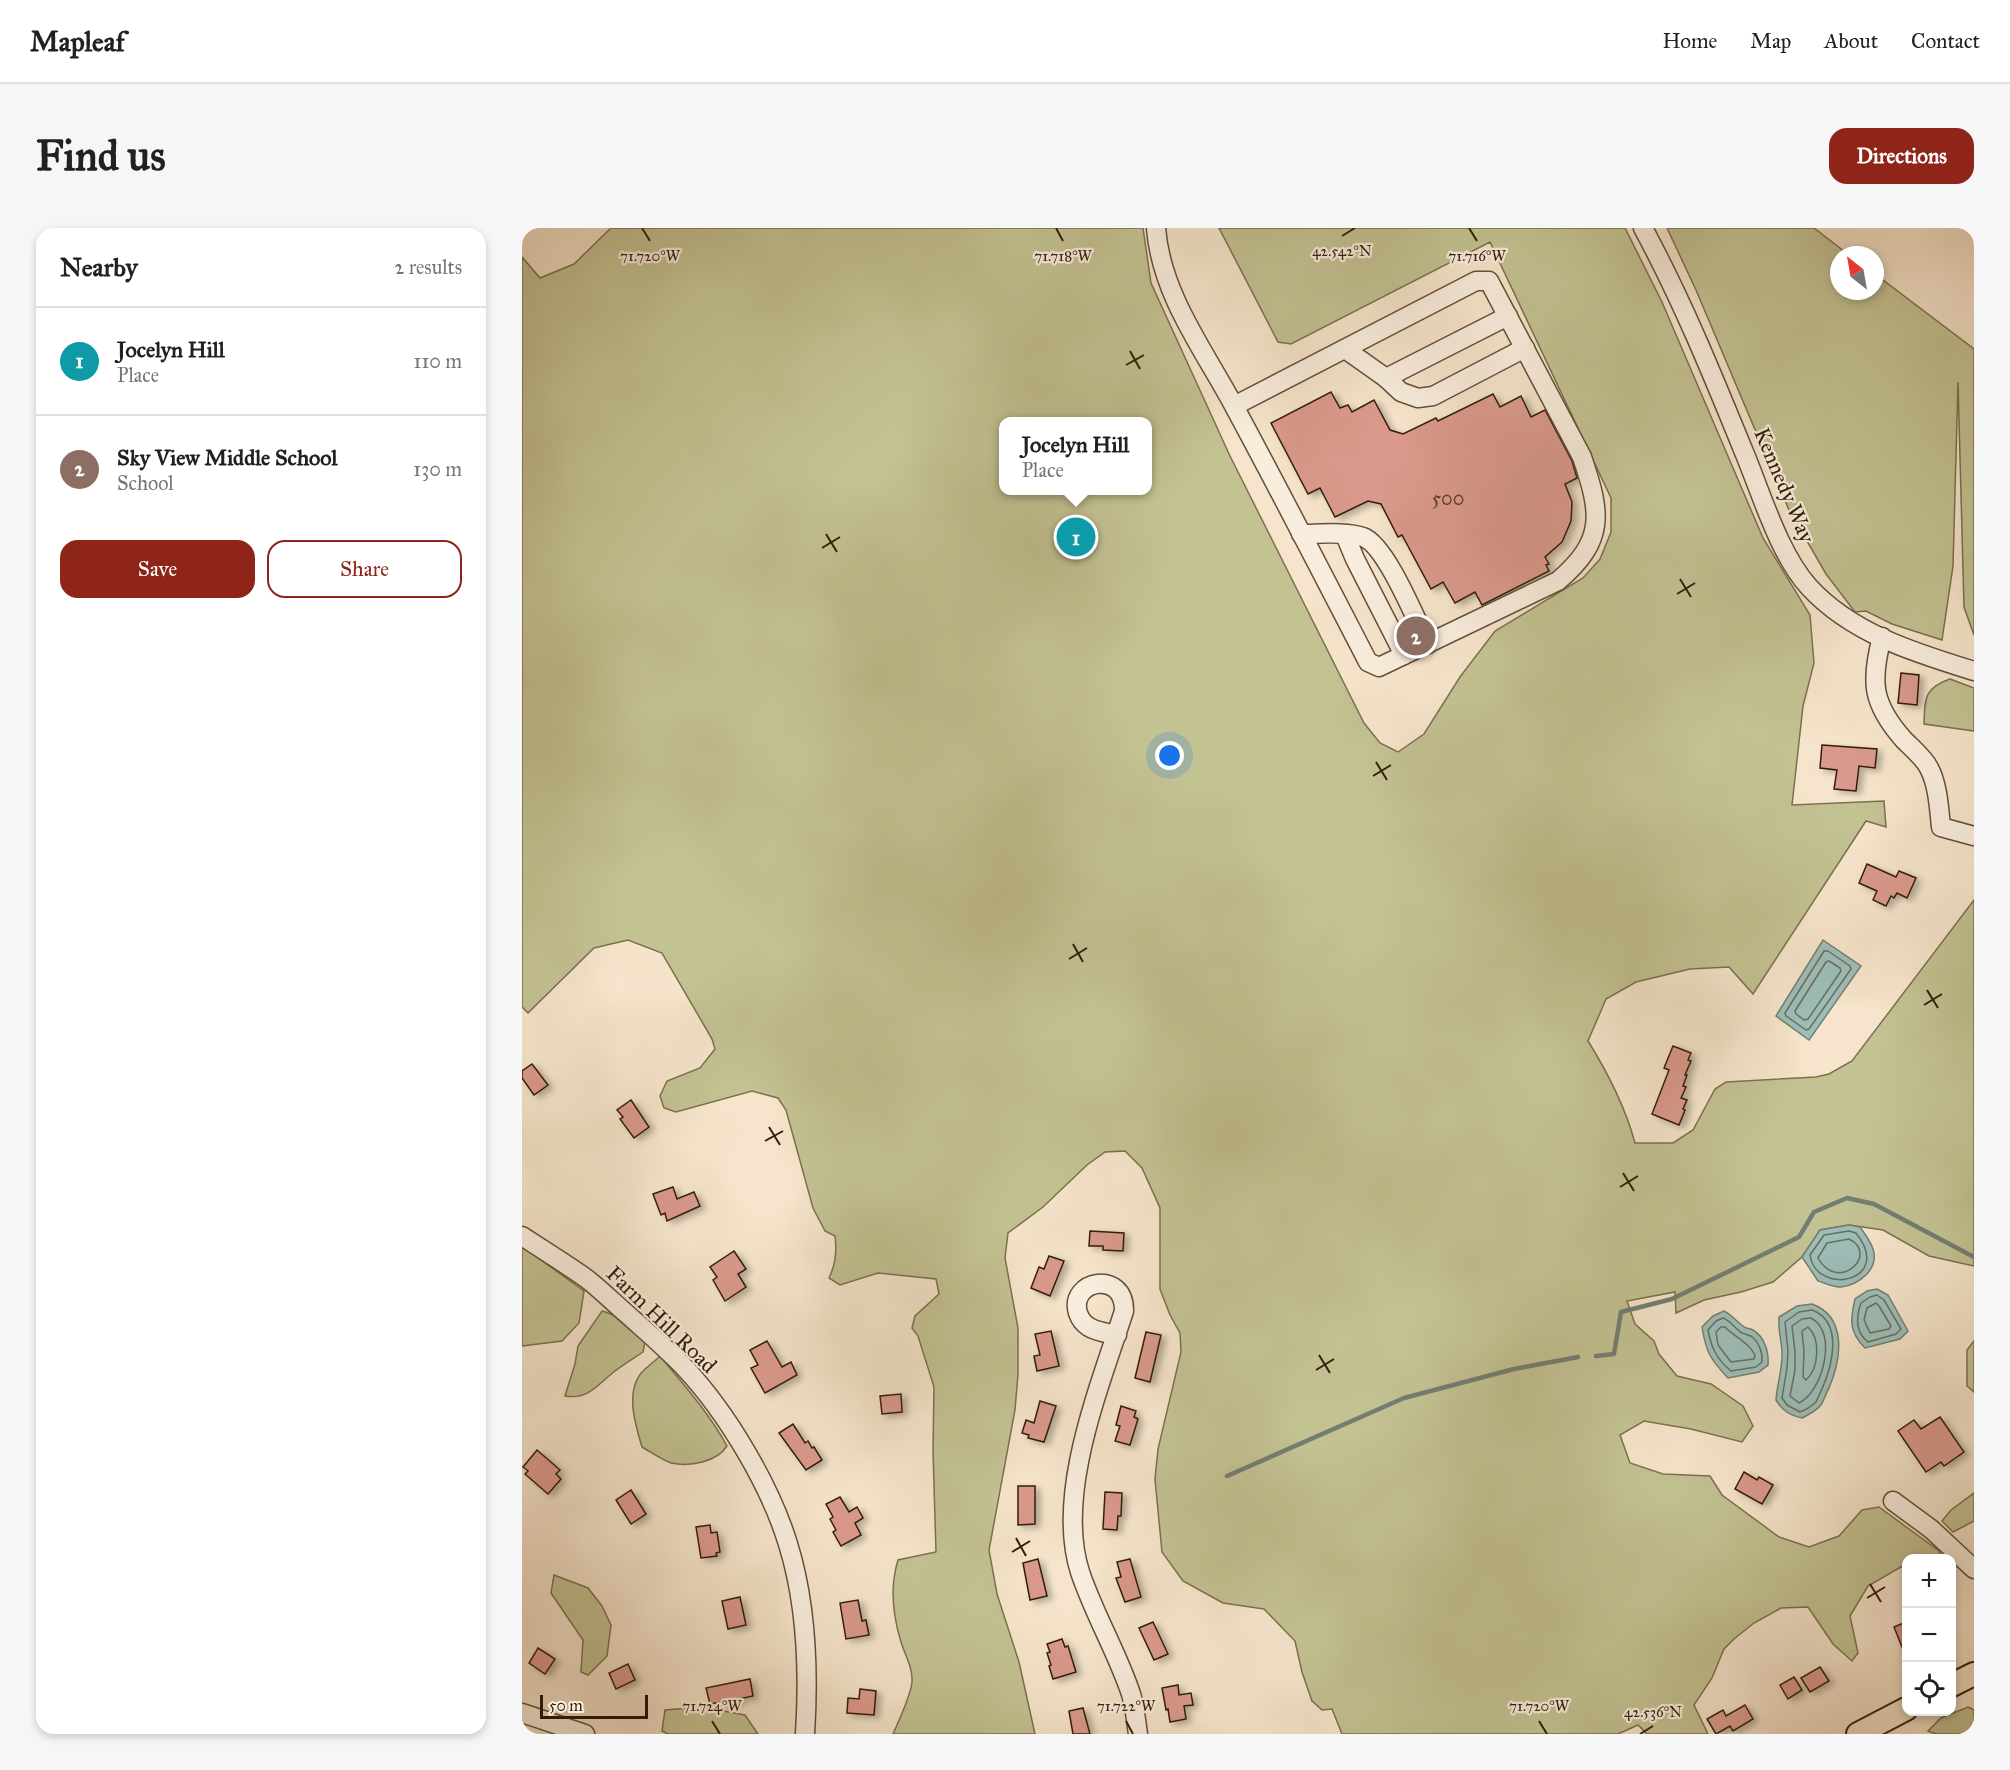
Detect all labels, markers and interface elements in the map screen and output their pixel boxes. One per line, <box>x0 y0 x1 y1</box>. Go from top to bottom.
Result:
text: Mapleaf <box>30 24 125 59</box>
text: Home <box>1662 28 1717 54</box>
text: Map <box>1750 28 1791 54</box>
text: About <box>1824 28 1878 54</box>
text: Contact <box>1911 28 1980 54</box>
button: Directions <box>1829 128 1974 184</box>
text: Find us <box>36 130 166 182</box>
text: 42.542°N <box>1312 242 1372 260</box>
north arrow <box>1830 246 1884 300</box>
text: 71.720°W <box>620 247 681 265</box>
text: 71.718°W <box>1034 247 1093 265</box>
text: 71.716°W <box>1448 247 1506 265</box>
text: Nearby <box>60 251 138 283</box>
text: 2 results <box>394 255 462 279</box>
text: Jocelyn Hill <box>117 336 225 363</box>
text: 1 <box>76 349 83 373</box>
text: 110 m <box>414 349 462 373</box>
text: Place <box>117 363 159 387</box>
popup <box>999 417 1152 495</box>
street label: Kennedy Way <box>1748 423 1821 548</box>
text: Jocelyn Hill <box>1022 431 1129 458</box>
text: Sky View Middle School <box>117 444 337 471</box>
text: 2 <box>75 457 84 481</box>
text: 130 m <box>413 457 462 481</box>
text: Place <box>1022 458 1064 482</box>
text: School <box>117 471 174 495</box>
house number: 500 <box>1432 486 1464 510</box>
pin: 1 <box>1056 514 1096 560</box>
button: Save <box>60 540 255 598</box>
button: Share <box>267 540 462 598</box>
pin: 2 <box>1396 614 1436 658</box>
your location <box>1155 741 1184 770</box>
street label: Farm Hill Road <box>601 1260 723 1379</box>
map controls <box>1902 1554 1956 1716</box>
button: + <box>1902 1554 1956 1608</box>
button: − <box>1902 1608 1956 1662</box>
button: locate <box>1902 1662 1956 1716</box>
scale bar <box>540 1692 648 1720</box>
text: 50 m <box>549 1696 583 1715</box>
text: 71.724°W <box>682 1697 743 1715</box>
text: 71.722°W <box>1097 1697 1156 1715</box>
text: 71.720°W <box>1509 1697 1570 1715</box>
text: 42.536°N <box>1624 1703 1682 1721</box>

